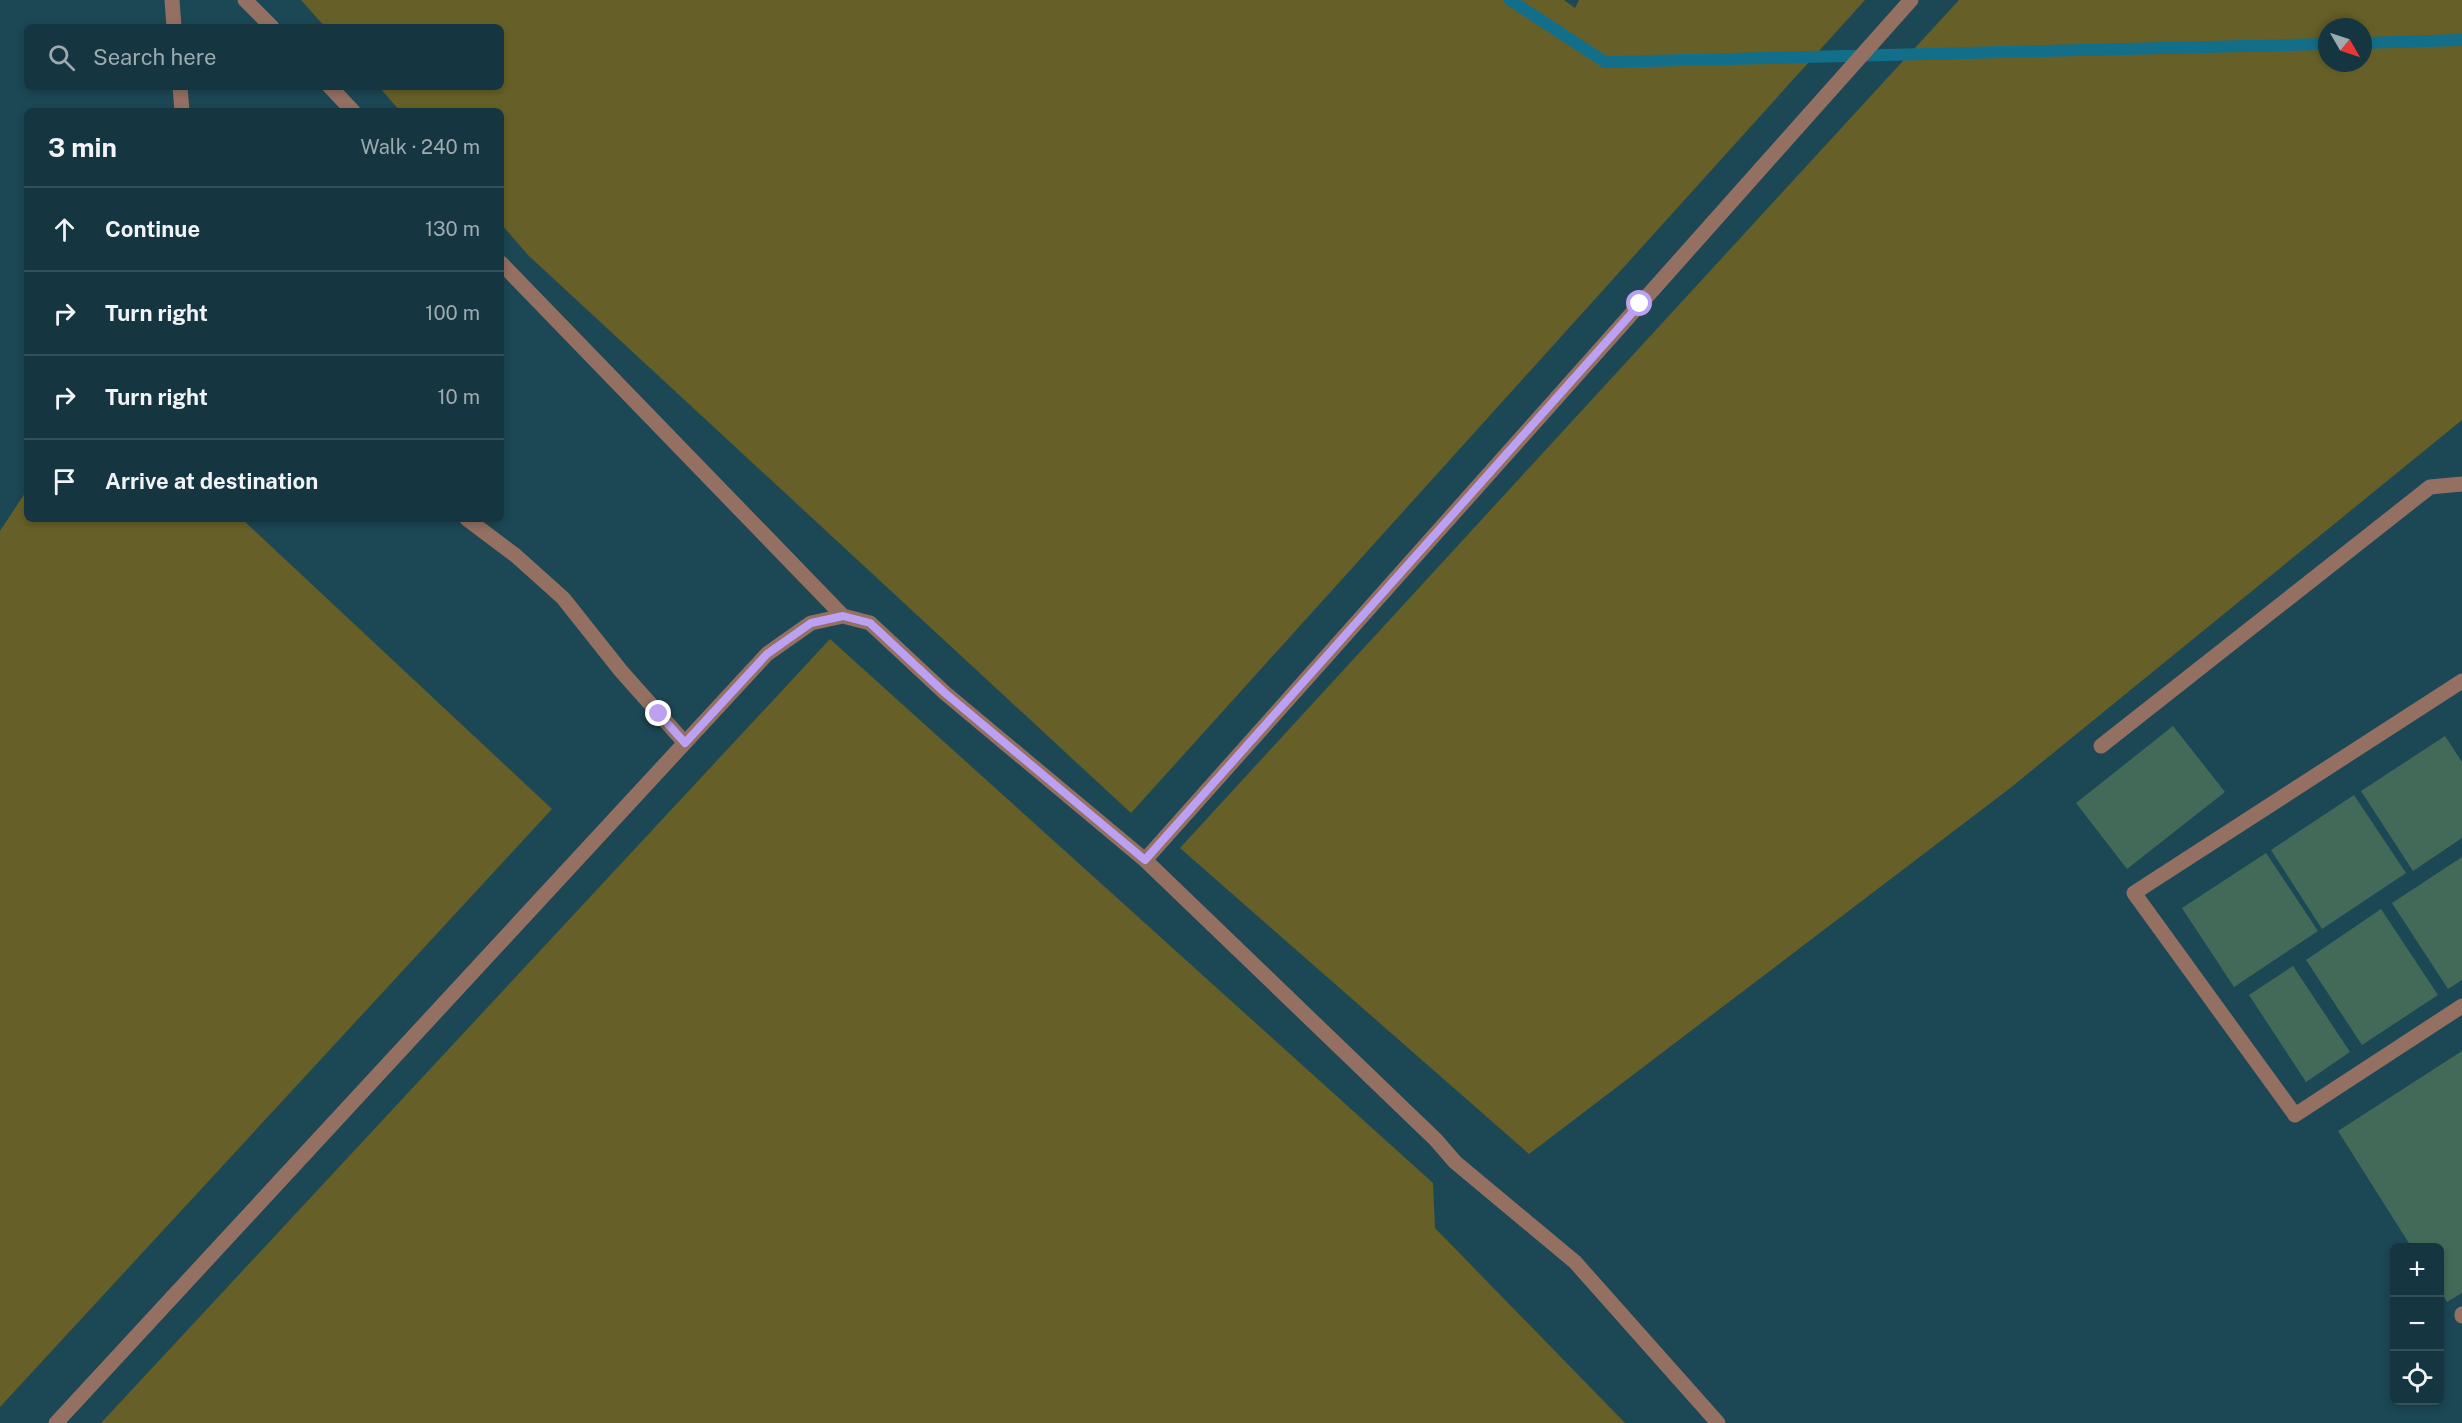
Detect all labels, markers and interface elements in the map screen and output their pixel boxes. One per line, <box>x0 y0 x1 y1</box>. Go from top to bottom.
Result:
north arrow <box>2318 18 2372 72</box>
search box <box>24 24 504 90</box>
icon: search <box>45 41 78 74</box>
text: Search here <box>93 44 217 70</box>
text: 3 min <box>48 132 117 163</box>
text: Walk · 240 m <box>360 135 480 159</box>
icon: ahead <box>48 213 81 246</box>
text: Continue <box>105 216 200 242</box>
text: 130 m <box>425 217 480 241</box>
route start <box>1626 290 1652 316</box>
icon: right <box>48 297 81 330</box>
text: Turn right <box>105 300 208 326</box>
text: 100 m <box>425 301 480 325</box>
icon: right <box>48 381 81 414</box>
text: Turn right <box>105 384 208 410</box>
text: 10 m <box>437 385 480 409</box>
icon: arrive <box>48 465 81 498</box>
text: Arrive at destination <box>105 468 318 494</box>
route end <box>645 700 671 726</box>
map controls <box>2390 1243 2444 1405</box>
button: + <box>2390 1243 2444 1297</box>
button: − <box>2390 1297 2444 1351</box>
button: locate <box>2390 1351 2444 1405</box>

